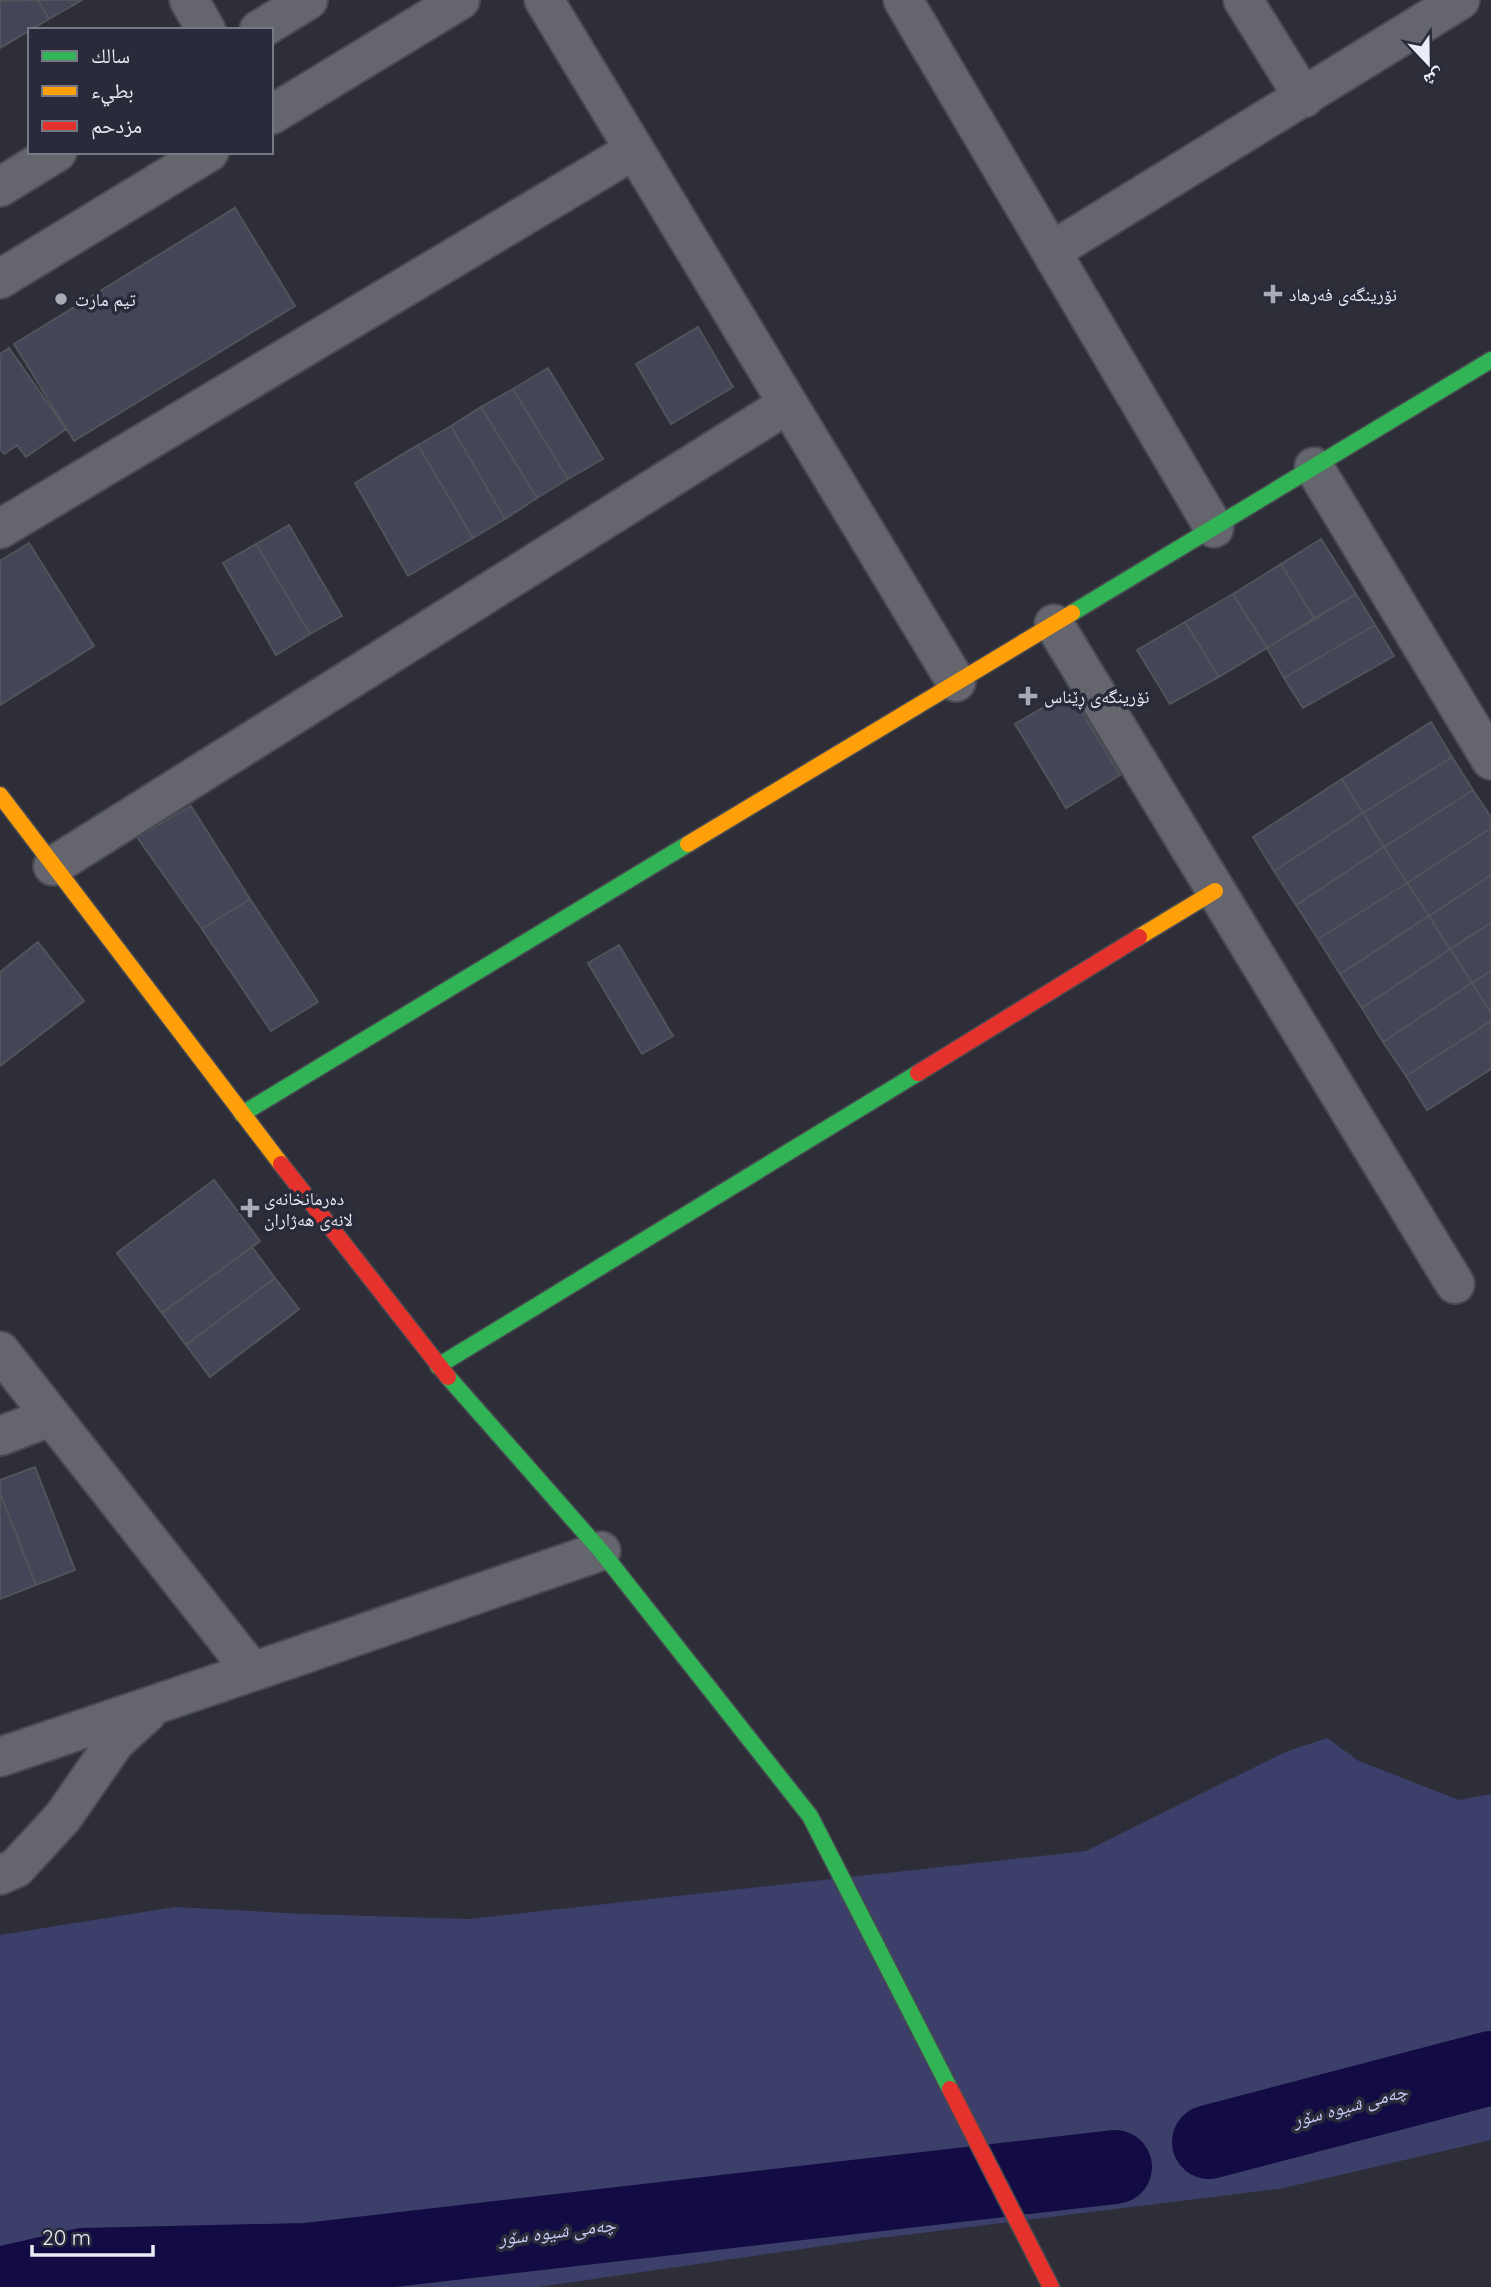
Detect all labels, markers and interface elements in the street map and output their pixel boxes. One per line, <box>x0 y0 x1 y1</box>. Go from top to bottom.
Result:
legend <box>28 28 273 154</box>
north arrow <box>1393 28 1463 98</box>
text: سالك <box>91 42 130 68</box>
text: ش <box>1421 64 1448 94</box>
text: بطيء <box>91 77 134 107</box>
text: مزدحم <box>91 112 142 140</box>
place label: نۆرینگەی فەرهاد <box>1289 283 1397 306</box>
marker: نۆرینگەی فەرهاد <box>1263 284 1283 304</box>
place label: تیم مارت <box>75 288 136 312</box>
marker: تیم مارت <box>53 291 69 307</box>
place label: نۆرینگەی ڕێناس <box>1044 685 1149 710</box>
marker: نۆرینگەی ڕێناس <box>1018 686 1038 706</box>
place label: دەرمانخانەی لانەی هەژاران <box>264 1187 353 1231</box>
marker: دەرمانخانەی لانەی هەژاران <box>242 1200 258 1216</box>
water label: چەمی شیوە سۆر <box>1288 2078 1411 2132</box>
water label: چەمی شیوە سۆر <box>495 2212 618 2250</box>
scale bar <box>32 2214 152 2258</box>
text: 20 m <box>42 2224 91 2250</box>

